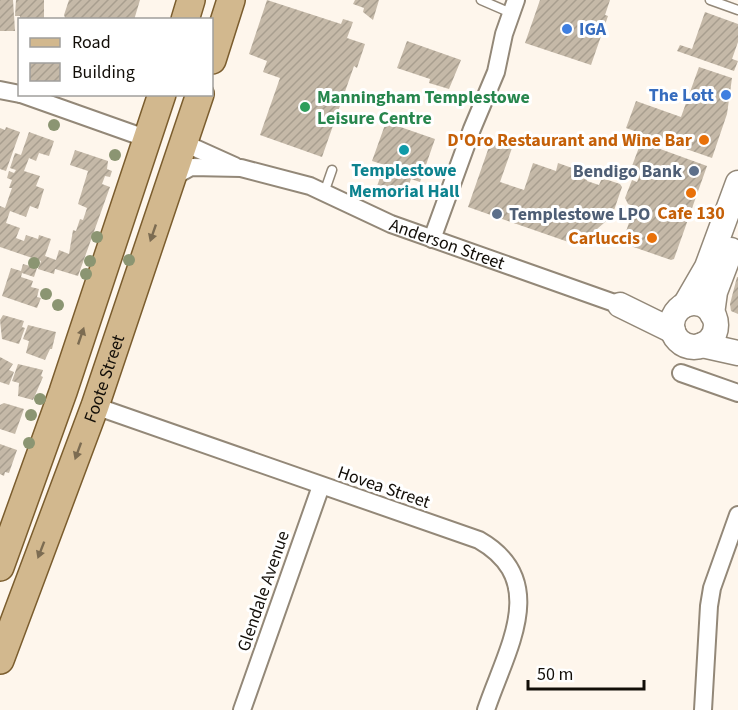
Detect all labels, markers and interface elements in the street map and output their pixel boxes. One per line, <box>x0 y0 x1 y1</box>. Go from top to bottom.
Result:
place label: IGA <box>579 17 607 42</box>
legend <box>18 18 213 96</box>
marker: IGA <box>560 22 574 36</box>
text: Road <box>72 30 111 55</box>
text: Building <box>72 60 135 85</box>
place label: The Lott <box>649 83 714 108</box>
place label: Manningham Templestowe Leisure Centre <box>317 85 530 131</box>
marker: The Lott <box>719 88 733 102</box>
marker: Manningham Templestowe Leisure Centre <box>298 100 312 114</box>
place label: D'Oro Restaurant and Wine Bar <box>447 128 693 153</box>
marker: D'Oro Restaurant and Wine Bar <box>697 133 711 147</box>
marker: Templestowe Memorial Hall <box>397 143 411 157</box>
place label: Templestowe Memorial Hall <box>349 158 459 204</box>
place label: Bendigo Bank <box>573 159 682 184</box>
marker: Bendigo Bank <box>687 164 701 178</box>
marker: Cafe 130 <box>684 186 698 200</box>
place label: Cafe 130 <box>657 201 725 226</box>
place label: Templestowe LPO <box>509 202 650 227</box>
marker: Templestowe LPO <box>490 207 504 221</box>
street label: Anderson Street <box>386 212 508 276</box>
one-way arrow <box>148 224 158 242</box>
place label: Carluccis <box>568 226 640 251</box>
marker: Carluccis <box>645 231 659 245</box>
one-way arrow <box>77 327 87 345</box>
street label: Foote Street <box>78 332 131 426</box>
one-way arrow <box>73 442 83 460</box>
street label: Hovea Street <box>334 460 433 515</box>
street label: Glendale Avenue <box>231 527 296 655</box>
one-way arrow <box>36 541 45 559</box>
scale bar <box>528 653 644 691</box>
text: 50 m <box>537 662 573 687</box>

